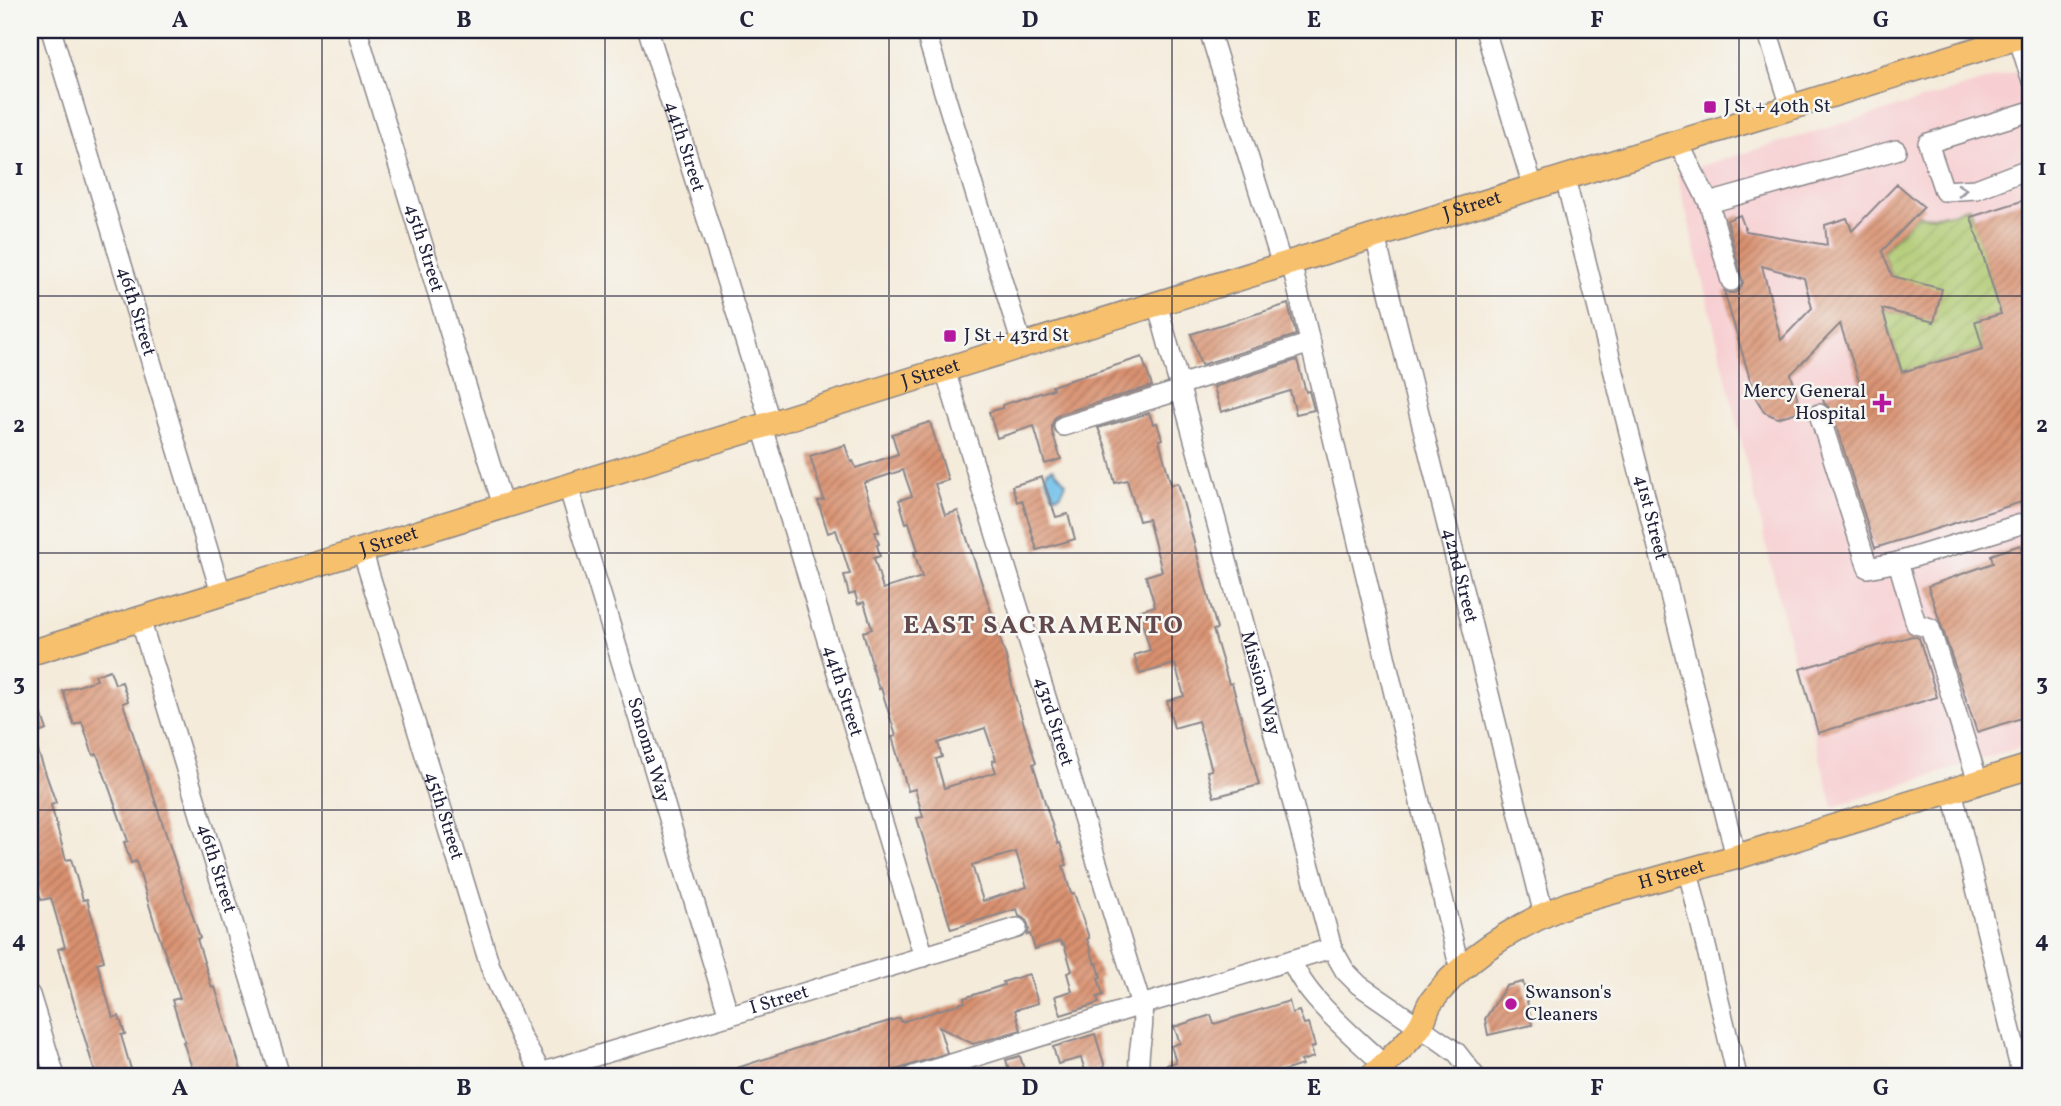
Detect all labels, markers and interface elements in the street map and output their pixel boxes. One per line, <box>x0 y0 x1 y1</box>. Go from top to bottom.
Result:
text: A <box>172 5 188 37</box>
text: B <box>456 5 472 37</box>
text: C <box>740 5 754 37</box>
text: D <box>1022 5 1039 37</box>
text: E <box>1307 5 1321 37</box>
text: F <box>1590 5 1604 37</box>
text: G <box>1873 5 1889 37</box>
place label: J St + 40th St <box>1724 94 1831 120</box>
street label: 44th Street <box>658 98 711 196</box>
marker: J St + 40th St <box>1702 99 1718 115</box>
text: 1 <box>14 153 24 185</box>
text: 1 <box>2037 153 2047 185</box>
one-way arrow <box>1956 183 1967 198</box>
street label: J Street <box>1440 185 1505 227</box>
street label: 45th Street <box>398 200 450 296</box>
street label: 46th Street <box>110 263 162 360</box>
place label: J St + 43rd St <box>964 323 1070 349</box>
marker: J St + 43rd St <box>942 328 958 344</box>
street label: J Street <box>898 353 964 395</box>
place label: Mercy General Hospital <box>1743 379 1866 427</box>
marker: Mercy General Hospital <box>1872 393 1892 413</box>
text: 2 <box>13 410 25 442</box>
text: 2 <box>2036 410 2048 442</box>
street label: 41st Street <box>1627 472 1674 563</box>
street label: J Street <box>357 520 422 563</box>
street label: 42nd Street <box>1435 525 1484 626</box>
district label: EAST SACRAMENTO <box>903 608 1185 644</box>
street label: Mission Way <box>1234 628 1287 738</box>
street label: 44th Street <box>816 642 869 740</box>
text: 3 <box>13 668 25 700</box>
text: 3 <box>2036 668 2048 700</box>
street label: 43rd Street <box>1027 674 1080 770</box>
street label: Sonoma Way <box>620 694 676 806</box>
street label: 45th Street <box>418 768 470 864</box>
street label: 46th Street <box>190 821 243 917</box>
street label: H Street <box>1635 853 1708 897</box>
text: 4 <box>12 925 26 957</box>
text: 4 <box>2035 925 2049 957</box>
street label: I Street <box>747 979 812 1022</box>
place label: Swanson's Cleaners <box>1525 980 1612 1028</box>
marker: Swanson's Cleaners <box>1503 996 1519 1012</box>
text: A <box>172 1073 188 1105</box>
text: B <box>456 1073 472 1105</box>
text: C <box>740 1073 754 1105</box>
text: D <box>1022 1073 1039 1105</box>
text: E <box>1307 1073 1321 1105</box>
text: F <box>1590 1073 1604 1105</box>
text: G <box>1873 1073 1889 1105</box>

